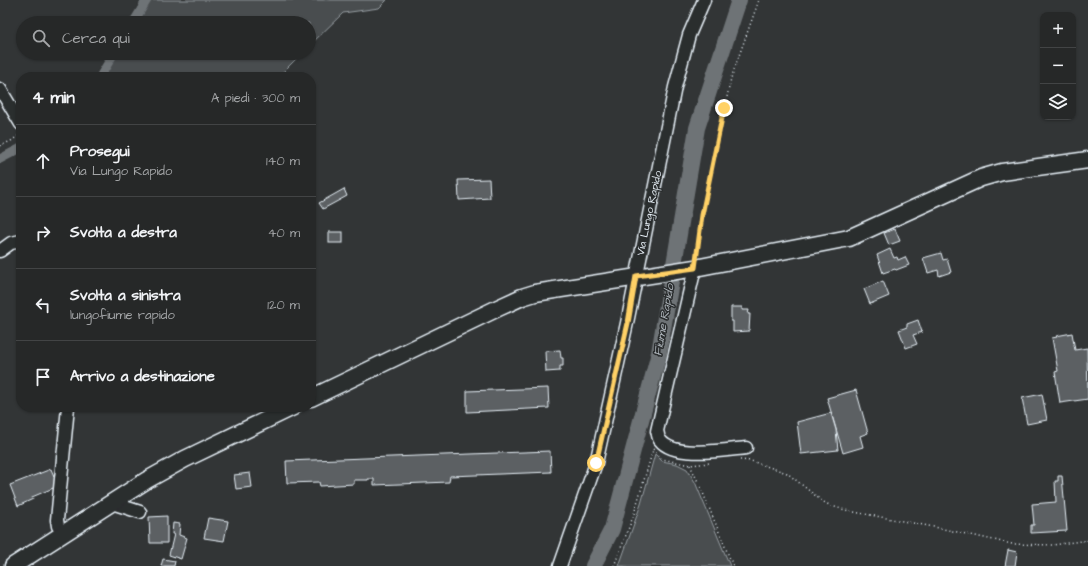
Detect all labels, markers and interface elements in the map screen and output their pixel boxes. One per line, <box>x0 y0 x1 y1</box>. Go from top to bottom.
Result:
map controls <box>1040 12 1076 120</box>
button: + <box>1040 12 1076 48</box>
search box <box>16 16 316 60</box>
icon: search <box>30 27 52 49</box>
text: Cerca qui <box>62 28 130 49</box>
button: − <box>1040 48 1076 84</box>
button: layers <box>1040 84 1076 120</box>
text: 4 min <box>32 86 75 110</box>
text: A piedi · 300 m <box>211 89 300 107</box>
route end <box>715 99 733 117</box>
text: Prosegui <box>70 141 130 162</box>
icon: ahead <box>32 150 54 172</box>
text: 140 m <box>266 152 300 170</box>
text: Via Lungo Rapido <box>70 162 172 180</box>
street label: Via Lungo Rapido <box>633 168 666 257</box>
icon: right <box>32 222 54 244</box>
text: Svolta a destra <box>70 222 177 243</box>
text: 40 m <box>268 224 300 242</box>
water label: Fiume Rapido <box>649 281 679 357</box>
text: Svolta a sinistra <box>70 285 181 306</box>
icon: left <box>32 294 54 316</box>
text: 120 m <box>267 296 300 314</box>
text: lungofiume rapido <box>70 306 175 324</box>
icon: arrive <box>32 366 54 388</box>
text: Arrivo a destinazione <box>70 366 215 387</box>
route start <box>587 454 605 472</box>

